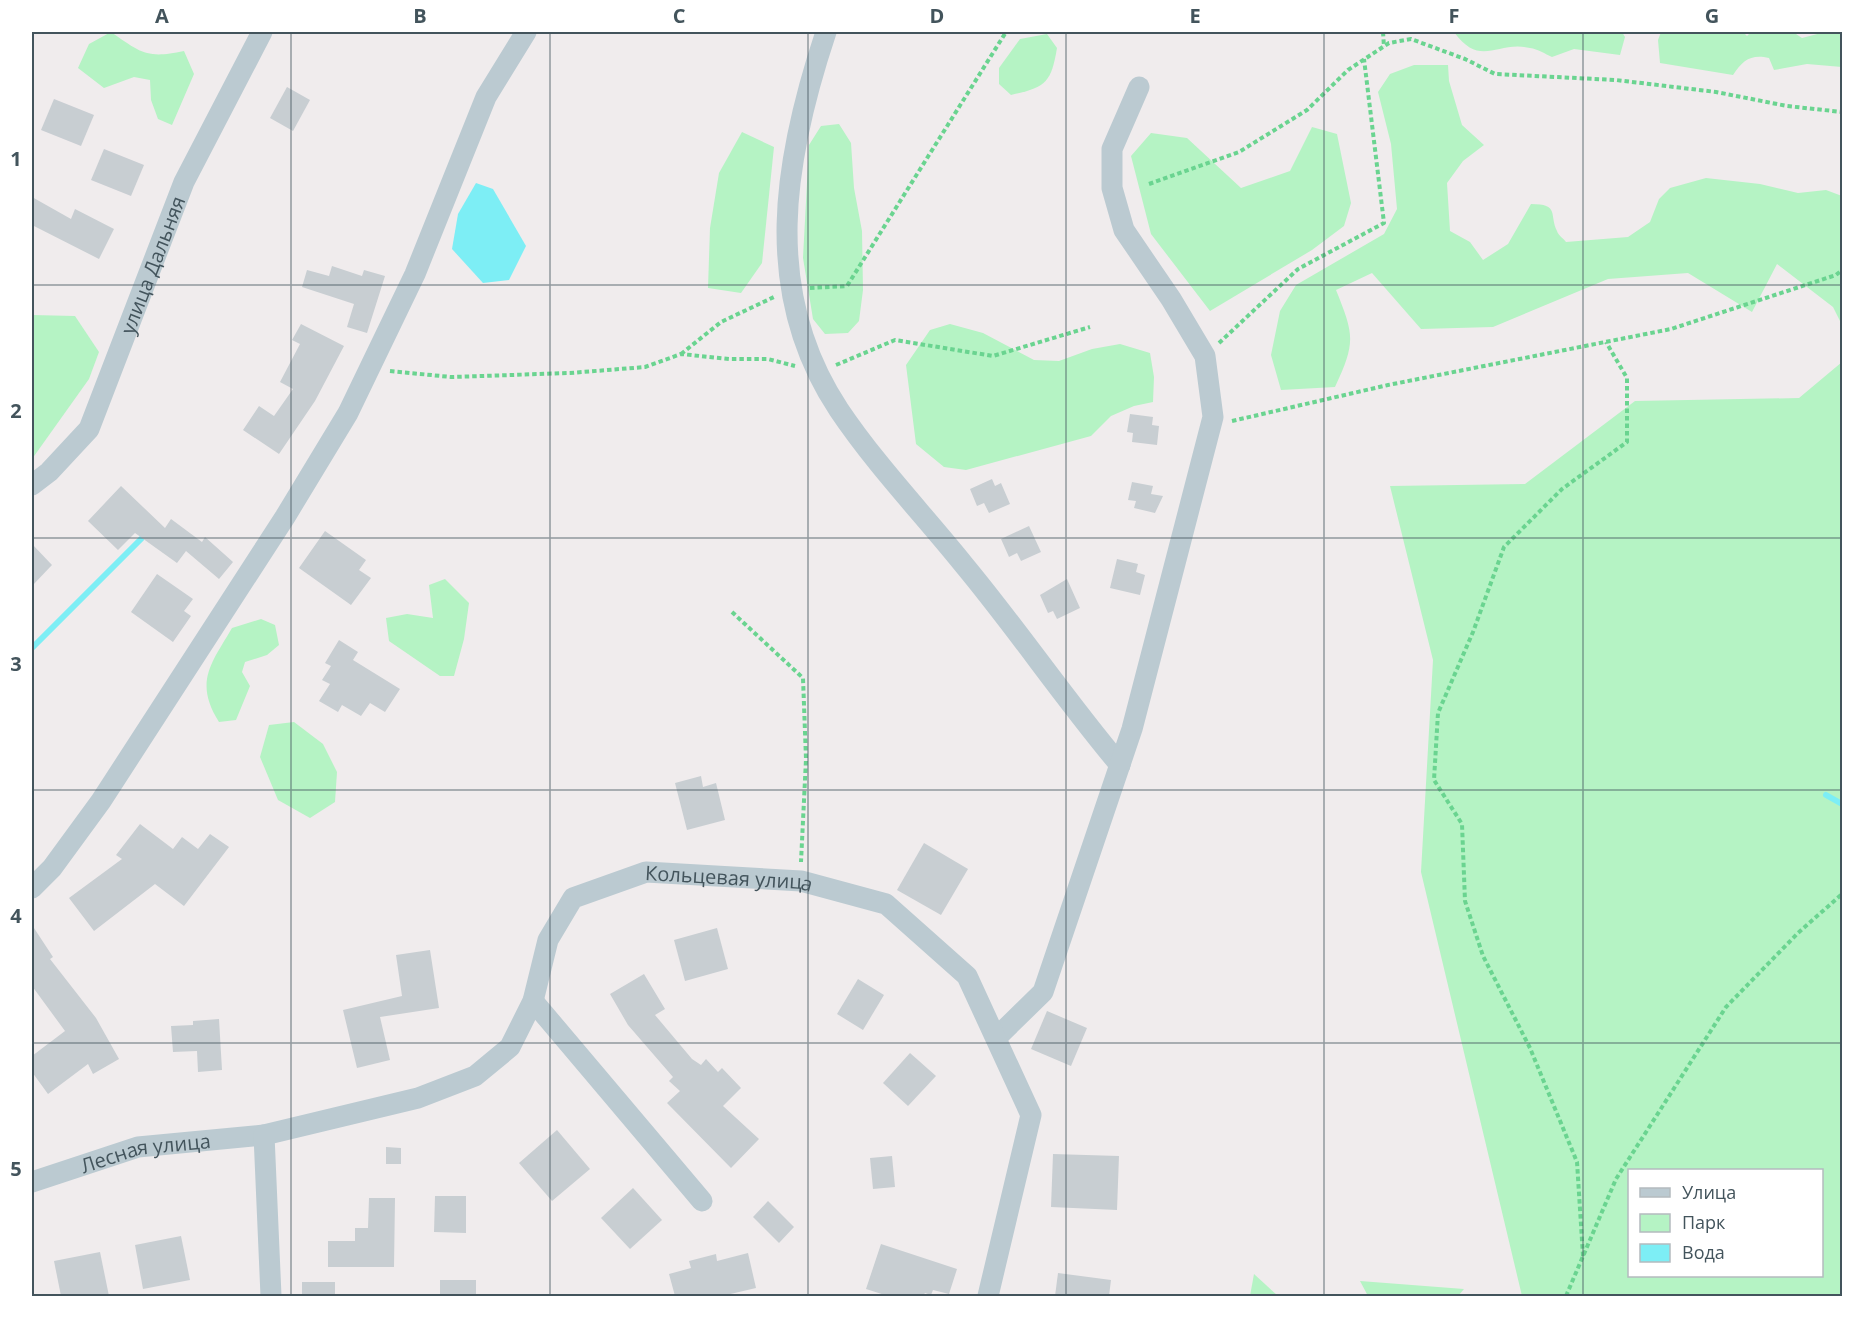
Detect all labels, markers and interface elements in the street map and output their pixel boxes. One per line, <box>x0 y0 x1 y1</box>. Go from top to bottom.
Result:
text: A <box>155 2 169 29</box>
text: B <box>413 2 427 29</box>
text: C <box>673 2 686 29</box>
text: D <box>930 2 944 29</box>
text: E <box>1189 2 1201 29</box>
text: F <box>1449 2 1459 29</box>
text: G <box>1705 2 1719 29</box>
text: 1 <box>10 145 22 172</box>
street label: улица Дальняя <box>113 192 191 338</box>
text: 2 <box>10 397 22 424</box>
text: 3 <box>10 650 22 677</box>
street label: Кольцевая улица <box>645 858 816 897</box>
text: 4 <box>10 902 22 929</box>
street label: Лесная улица <box>77 1127 212 1179</box>
text: 5 <box>10 1155 22 1182</box>
legend <box>1628 1169 1823 1277</box>
text: Улица <box>1682 1180 1736 1204</box>
text: Парк <box>1682 1210 1726 1234</box>
text: Вода <box>1682 1240 1725 1264</box>

